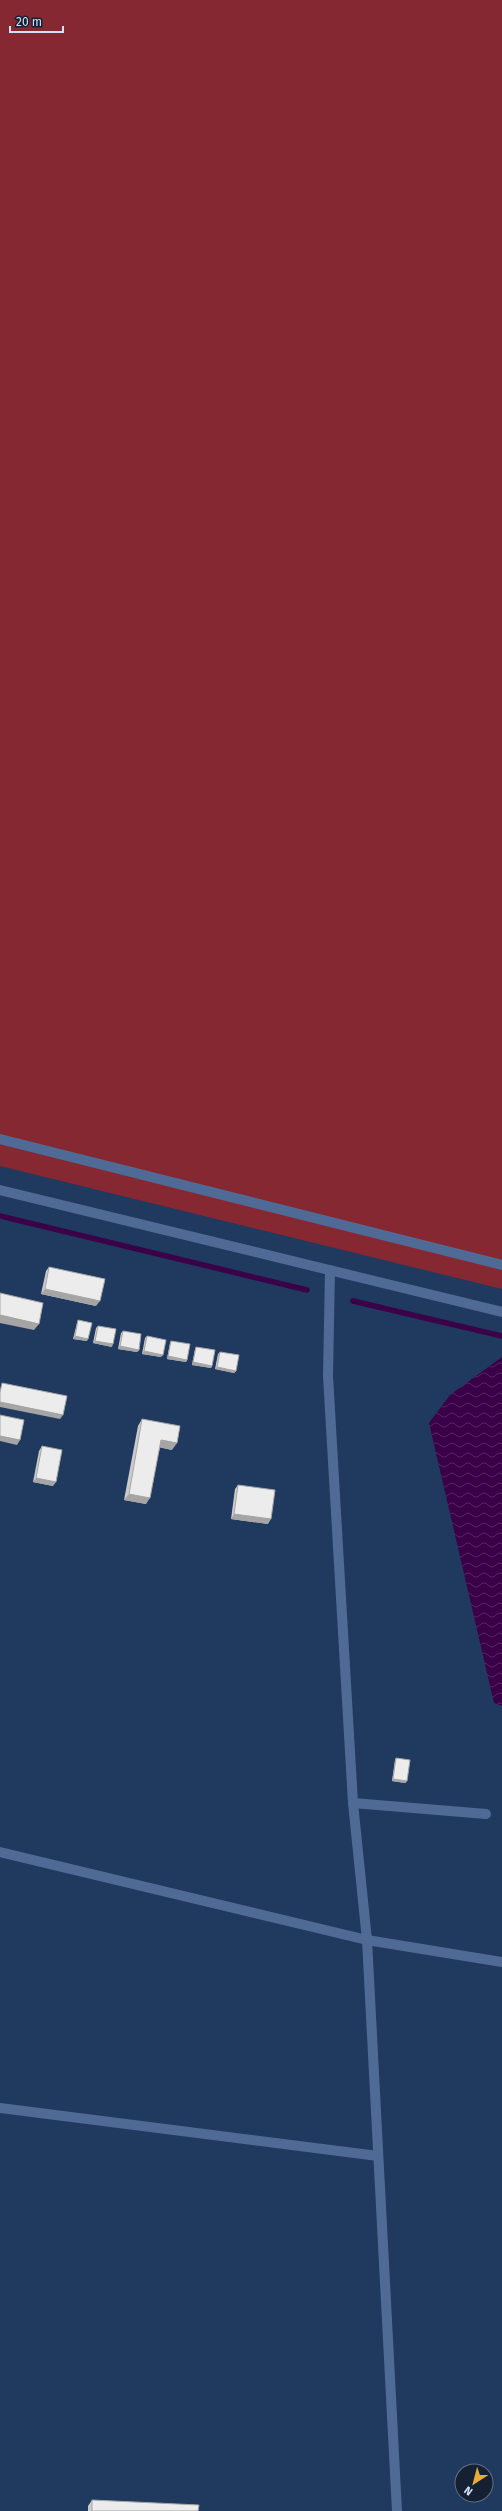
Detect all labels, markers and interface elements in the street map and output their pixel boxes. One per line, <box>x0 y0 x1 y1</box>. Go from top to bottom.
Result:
scale bar <box>10 8 63 34</box>
text: 20 m <box>16 15 42 29</box>
north arrow <box>454 2463 494 2503</box>
text: N <box>462 2483 475 2498</box>

